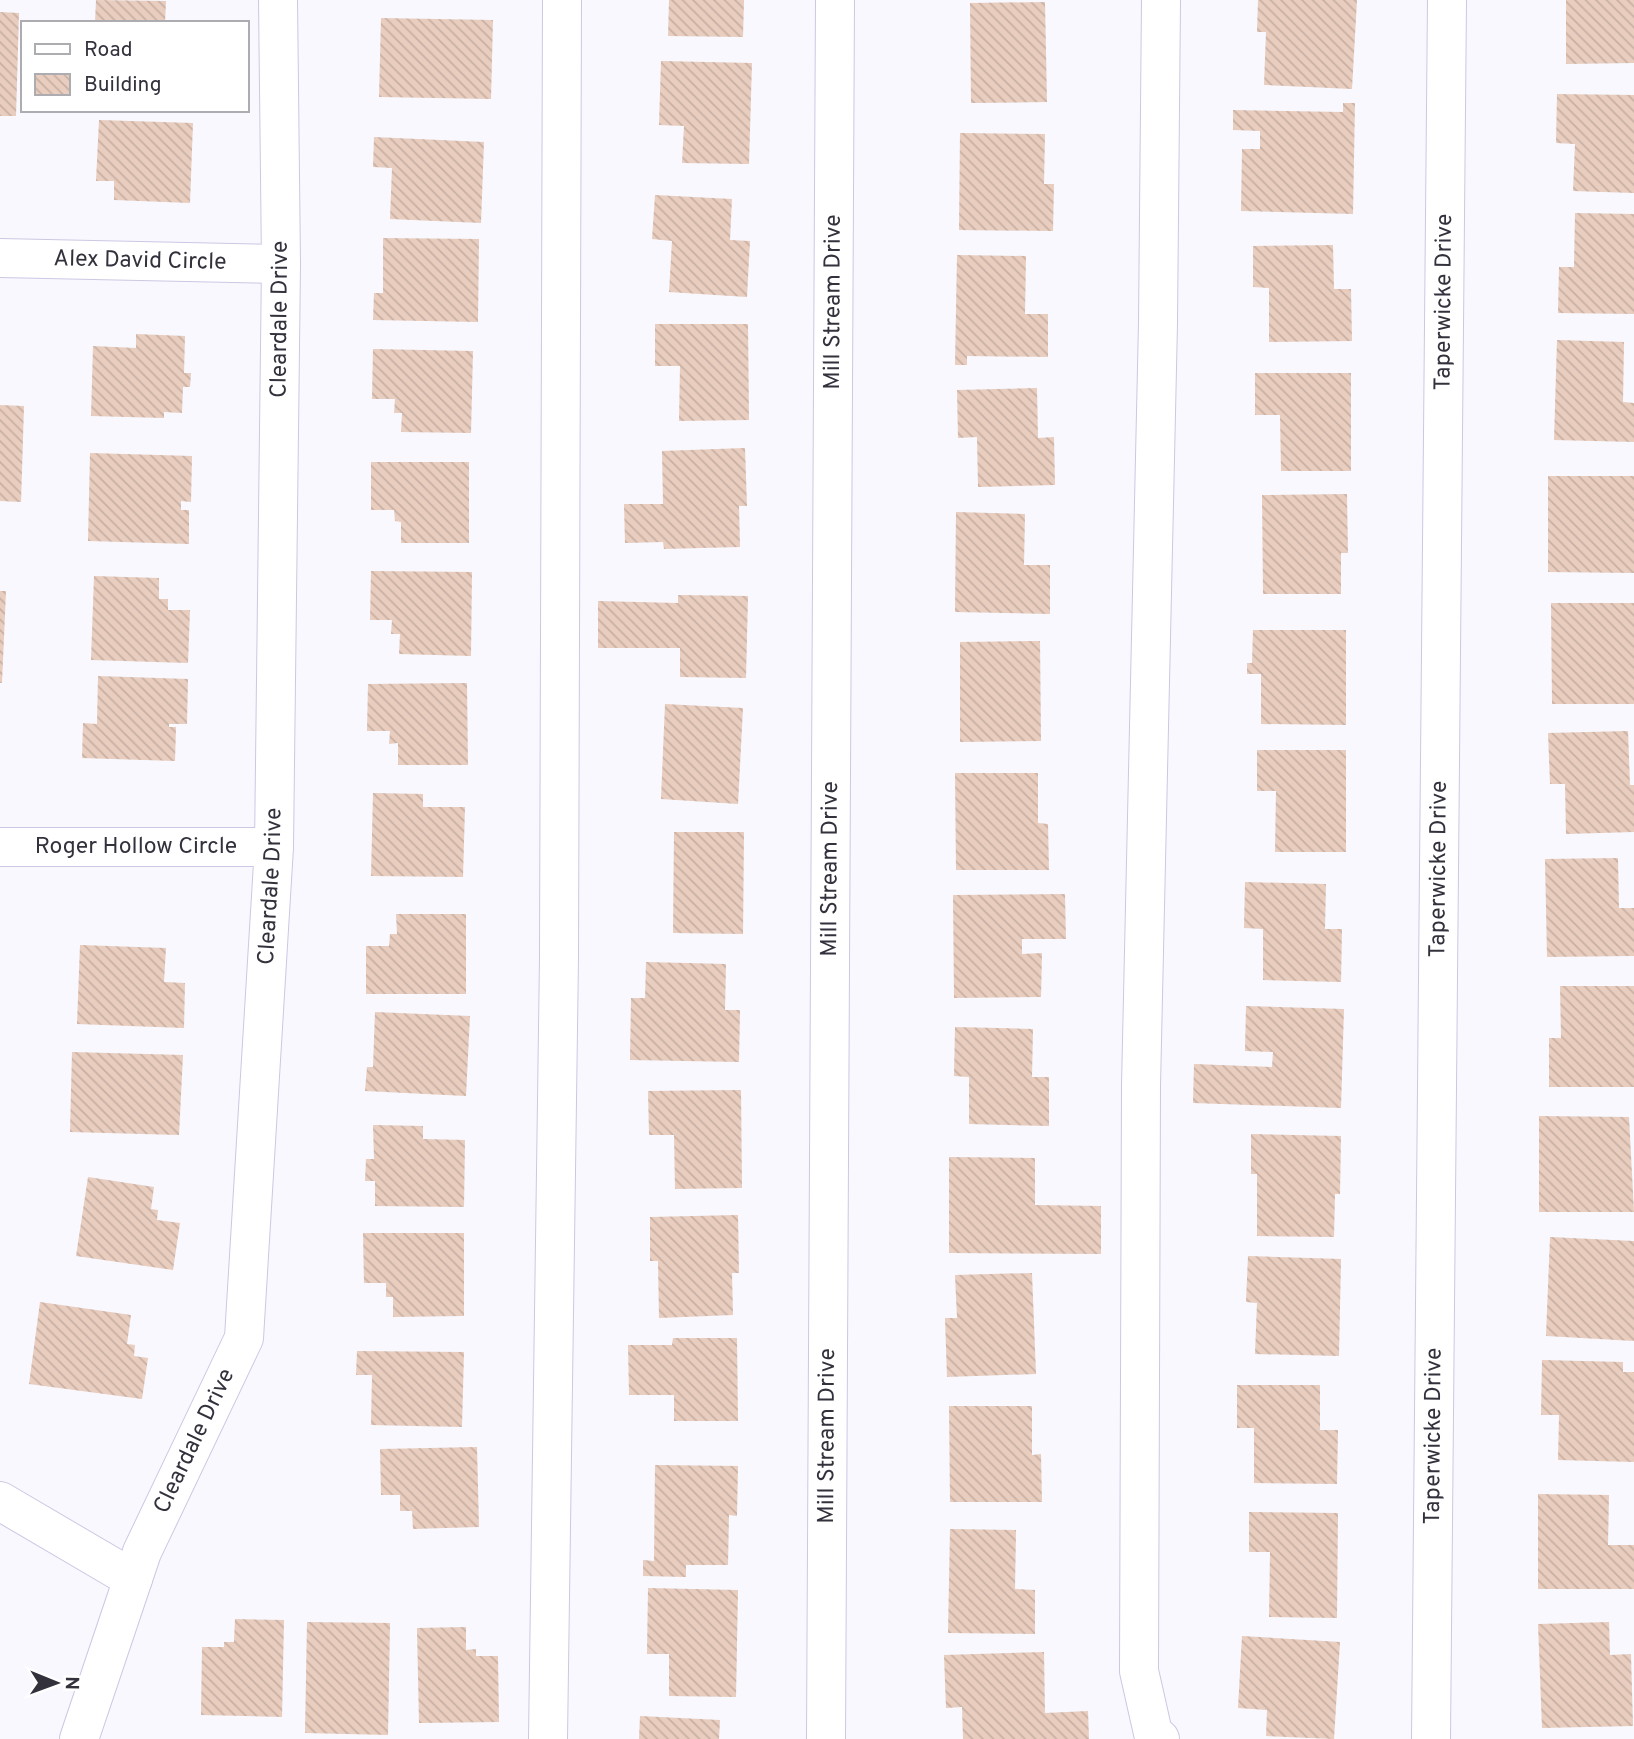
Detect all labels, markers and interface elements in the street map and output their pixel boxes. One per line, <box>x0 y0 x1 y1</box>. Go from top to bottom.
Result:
legend <box>21 21 248 112</box>
text: Road <box>84 37 133 64</box>
text: Building <box>84 72 162 99</box>
street label: Taperwicke Drive <box>1429 213 1460 391</box>
street label: Mill Stream Drive <box>818 214 848 390</box>
street label: Cleardale Drive <box>265 241 296 398</box>
street label: Alex David Circle <box>53 245 227 277</box>
street label: Taperwicke Drive <box>1424 780 1454 958</box>
street label: Mill Stream Drive <box>816 781 845 957</box>
street label: Cleardale Drive <box>252 807 289 966</box>
street label: Roger Hollow Circle <box>35 833 237 862</box>
street label: Taperwicke Drive <box>1418 1347 1449 1525</box>
street label: Mill Stream Drive <box>813 1348 843 1524</box>
street label: Cleardale Drive <box>148 1364 242 1519</box>
north arrow <box>21 1648 91 1718</box>
text: N <box>59 1676 83 1690</box>

